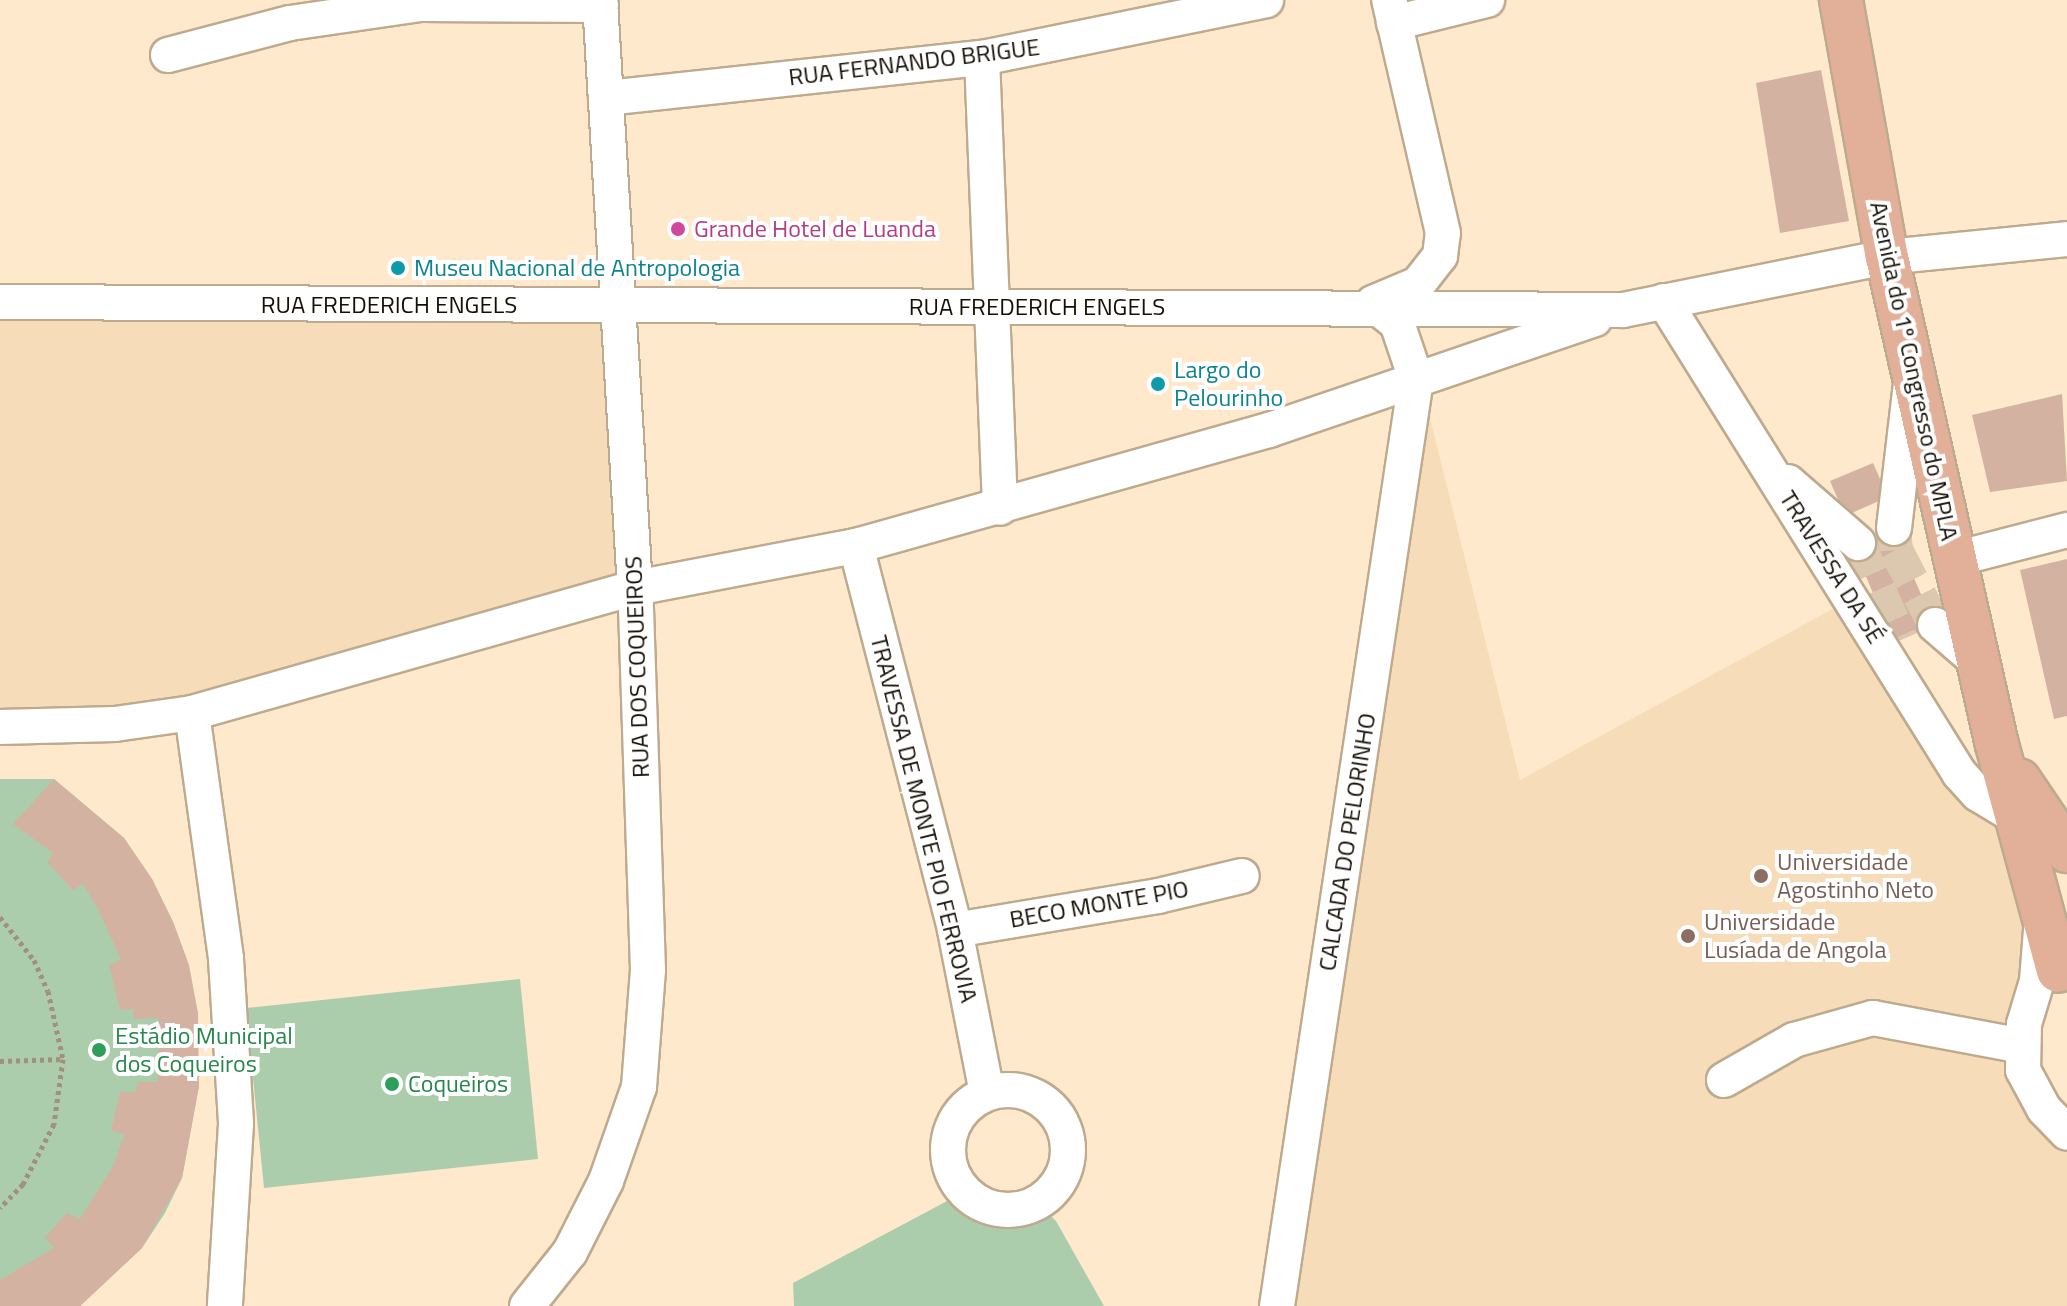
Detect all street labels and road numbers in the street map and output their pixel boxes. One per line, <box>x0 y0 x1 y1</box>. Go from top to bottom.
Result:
street label: RUA FERNANDO BRIGUE <box>787 32 1041 92</box>
street label: Avenida do 1º Congresso do MPLA <box>1864 199 1964 543</box>
street label: RUA FREDERICH ENGELS <box>261 291 517 319</box>
street label: RUA FREDERICH ENGELS <box>909 293 1165 321</box>
street label: TRAVESSA DA SÉ <box>1774 485 1890 649</box>
street label: RUA DOS COQUEIROS <box>619 556 655 778</box>
street label: TRAVESSA DE MONTE PIO FERROVIA <box>864 632 984 1006</box>
street label: CALCADA DO PELORINHO <box>1312 711 1382 973</box>
street label: BECO MONTE PIO <box>1007 874 1191 934</box>

